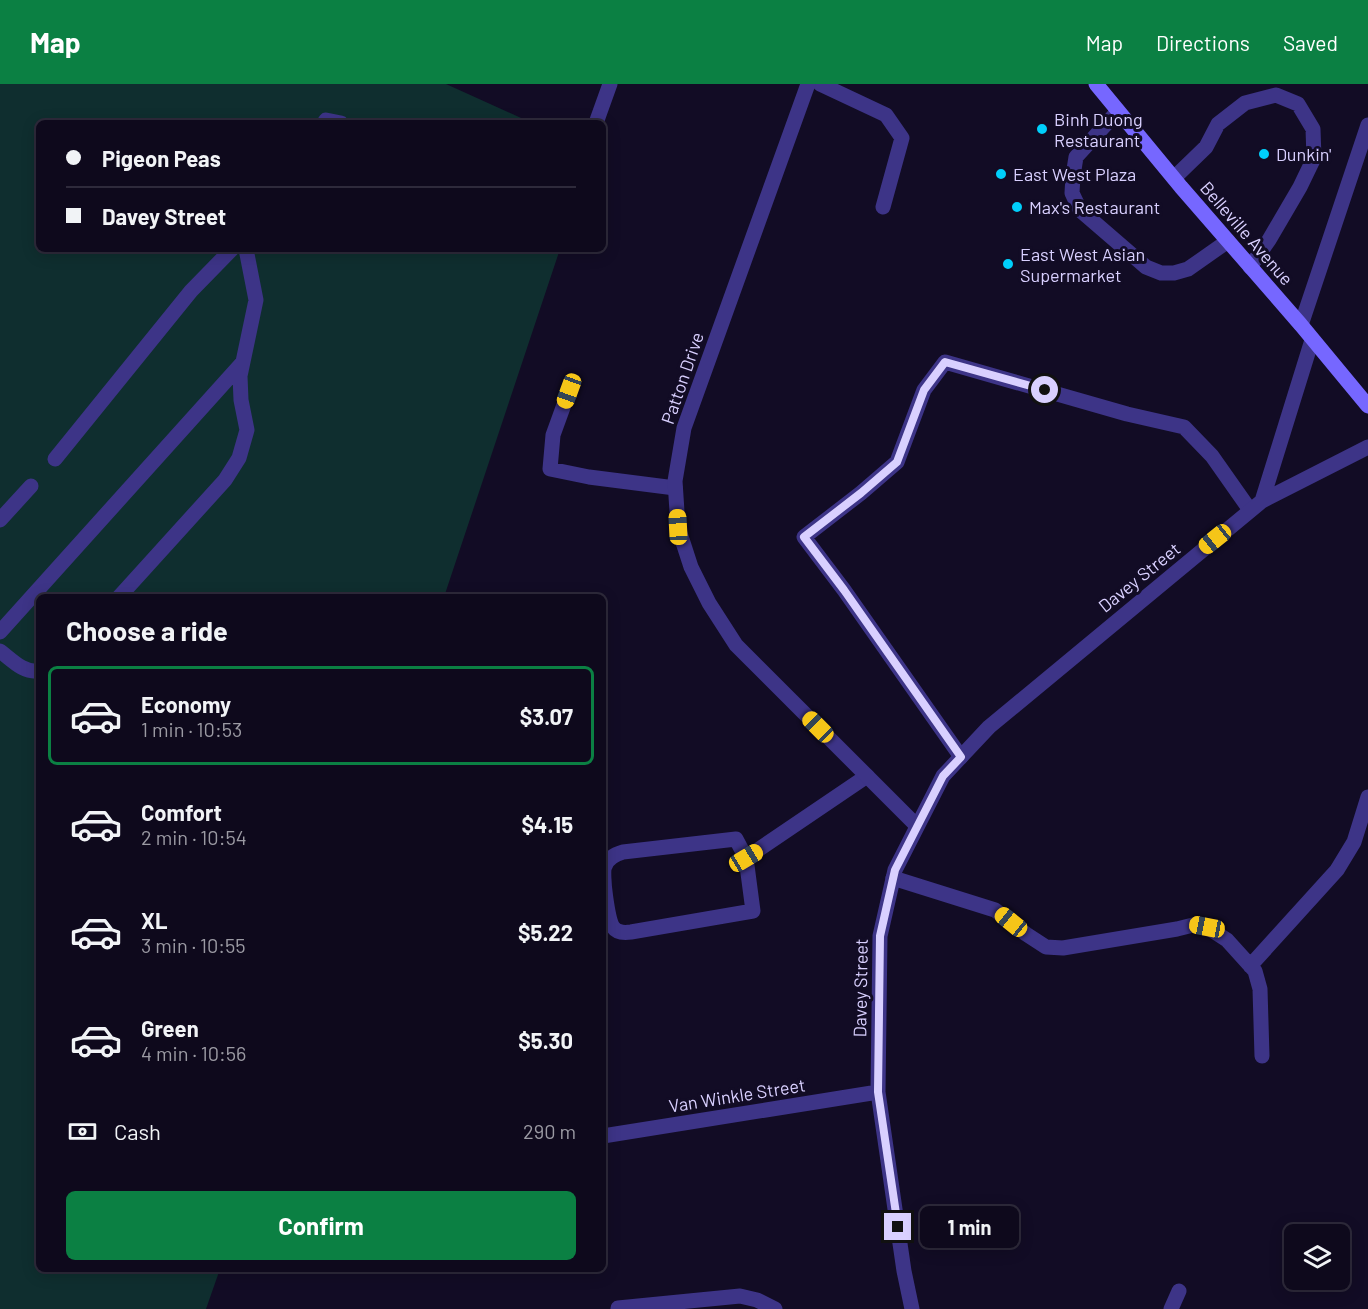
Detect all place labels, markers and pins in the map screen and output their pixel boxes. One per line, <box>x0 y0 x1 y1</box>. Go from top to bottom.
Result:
place label: Binh Duong Restaurant <box>1054 108 1143 151</box>
marker: Binh Duong Restaurant <box>1035 122 1049 136</box>
place label: Dunkin' <box>1276 143 1331 165</box>
marker: Dunkin' <box>1257 147 1271 161</box>
place label: East West Plaza <box>1013 163 1136 185</box>
marker: East West Plaza <box>994 167 1008 181</box>
place label: Max's Restaurant <box>1029 196 1160 218</box>
marker: Max's Restaurant <box>1010 200 1024 214</box>
place label: East West Asian Supermarket <box>1020 243 1145 286</box>
marker: East West Asian Supermarket <box>1001 257 1015 271</box>

